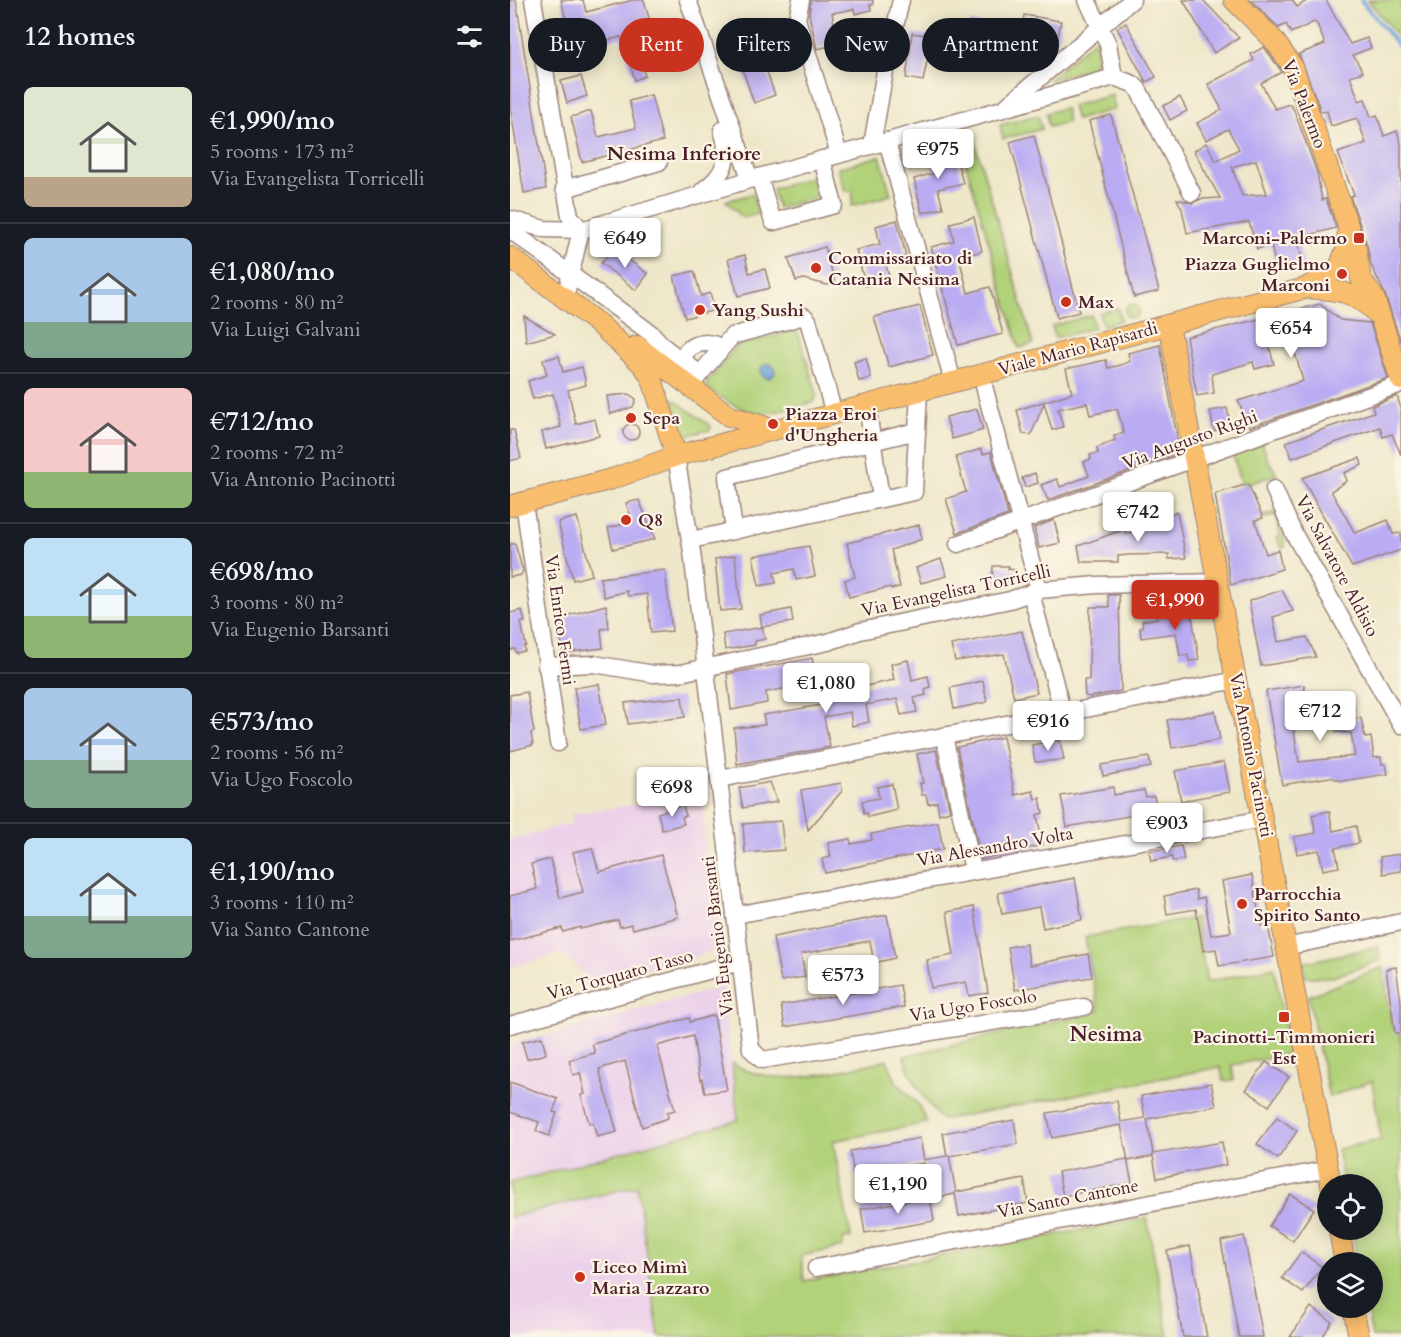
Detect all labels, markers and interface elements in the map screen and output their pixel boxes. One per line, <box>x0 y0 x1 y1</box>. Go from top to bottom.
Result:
chip: Buy <box>528 18 607 72</box>
chip: Rent <box>619 18 704 72</box>
chip: Filters <box>716 18 812 72</box>
chip: New <box>824 18 910 72</box>
chip: Apartment <box>922 18 1059 72</box>
text: 12 homes <box>24 19 135 54</box>
icon: filters <box>453 20 486 53</box>
street label: Via Palermo <box>1276 56 1333 152</box>
text: €1,990/mo <box>210 103 335 138</box>
icon: home <box>72 111 144 183</box>
pin: €975 <box>902 129 974 180</box>
text: €975 <box>917 135 959 162</box>
text: 5 rooms · 173 m² <box>210 138 354 165</box>
district label: Nesima Inferiore <box>607 140 761 167</box>
text: Via Evangelista Torricelli <box>210 165 425 192</box>
pin: €649 <box>589 218 661 269</box>
text: €649 <box>604 224 646 251</box>
place label: Marconi-Palermo <box>1202 226 1347 251</box>
marker: Marconi-Palermo <box>1352 231 1366 245</box>
place label: Commissariato di Catania Nesima <box>828 246 973 292</box>
place label: Piazza Guglielmo Marconi <box>1184 252 1330 298</box>
text: €1,080/mo <box>210 254 335 289</box>
marker: Commissariato di Catania Nesima <box>809 261 823 275</box>
icon: home <box>72 262 144 334</box>
marker: Piazza Guglielmo Marconi <box>1335 267 1349 281</box>
text: 2 rooms · 80 m² <box>210 289 343 316</box>
place label: Max <box>1078 290 1114 315</box>
marker: Max <box>1059 295 1073 309</box>
place label: Yang Sushi <box>712 298 804 323</box>
marker: Yang Sushi <box>693 303 707 317</box>
pin: €654 <box>1255 308 1327 359</box>
text: €654 <box>1270 314 1312 341</box>
text: Via Luigi Galvani <box>210 316 361 343</box>
street label: Viale Mario Rapisardi <box>995 316 1161 382</box>
place label: Piazza Eroi d'Ungheria <box>785 402 878 448</box>
text: €712/mo <box>210 404 314 439</box>
street label: Via Augusto Righi <box>1119 404 1261 476</box>
place label: Sepa <box>643 406 680 431</box>
marker: Sepa <box>624 411 638 425</box>
icon: home <box>72 412 144 484</box>
marker: Piazza Eroi d'Ungheria <box>766 417 780 431</box>
text: 2 rooms · 72 m² <box>210 439 343 466</box>
text: Via Antonio Pacinotti <box>210 466 396 493</box>
street label: Via Salvatore Aldisio <box>1289 491 1385 641</box>
pin: €742 <box>1102 492 1174 543</box>
text: €742 <box>1117 498 1159 525</box>
place label: Q8 <box>638 508 663 533</box>
marker: Q8 <box>619 513 633 527</box>
street label: Via Enrico Fermi <box>538 553 582 687</box>
text: €698/mo <box>210 554 314 589</box>
street label: Via Evangelista Torricelli <box>859 559 1053 623</box>
icon: home <box>72 562 144 634</box>
pin: €1,990 <box>1126 580 1224 631</box>
text: €1,990 <box>1146 586 1204 613</box>
text: 3 rooms · 80 m² <box>210 589 343 616</box>
text: Via Eugenio Barsanti <box>210 616 389 643</box>
pin: €1,080 <box>777 663 875 714</box>
text: €1,080 <box>797 669 855 696</box>
street label: Via Antonio Pacinotti <box>1223 670 1279 840</box>
pin: €712 <box>1284 691 1356 742</box>
text: €712 <box>1299 697 1341 724</box>
pin: €916 <box>1012 701 1084 752</box>
text: €573/mo <box>210 704 314 739</box>
text: €916 <box>1027 707 1069 734</box>
icon: home <box>72 712 144 784</box>
text: 2 rooms · 56 m² <box>210 739 343 766</box>
text: Via Ugo Foscolo <box>210 766 353 793</box>
pin: €698 <box>636 767 708 818</box>
text: €698 <box>651 773 693 800</box>
pin: €903 <box>1131 803 1203 854</box>
text: €903 <box>1146 809 1188 836</box>
street label: Via Alessandro Volta <box>915 821 1075 873</box>
text: €1,190/mo <box>210 854 335 889</box>
street label: Via Eugenio Barsanti <box>696 854 740 1018</box>
icon: home <box>72 862 144 934</box>
place label: Parrocchia Spirito Santo <box>1254 882 1361 928</box>
text: 3 rooms · 110 m² <box>210 889 354 916</box>
marker: Parrocchia Spirito Santo <box>1235 897 1249 911</box>
text: Via Santo Cantone <box>210 916 370 943</box>
street label: Via Torquato Tasso <box>544 943 696 1007</box>
pin: €573 <box>807 955 879 1006</box>
text: €573 <box>822 961 864 988</box>
street label: Via Ugo Foscolo <box>908 984 1039 1028</box>
marker: Pacinotti-Timmonieri Est <box>1277 1010 1291 1024</box>
district label: Nesima <box>1070 1020 1143 1049</box>
place label: Pacinotti-Timmonieri Est <box>1193 1025 1375 1071</box>
pin: €1,190 <box>849 1164 947 1215</box>
text: €1,190 <box>869 1170 927 1197</box>
street label: Via Santo Cantone <box>995 1173 1141 1225</box>
map controls <box>1317 1174 1383 1318</box>
button: locate <box>1317 1174 1383 1240</box>
button: layers <box>1317 1252 1383 1318</box>
place label: Liceo Mimì Maria Lazzaro <box>592 1255 710 1301</box>
marker: Liceo Mimì Maria Lazzaro <box>573 1270 587 1284</box>

